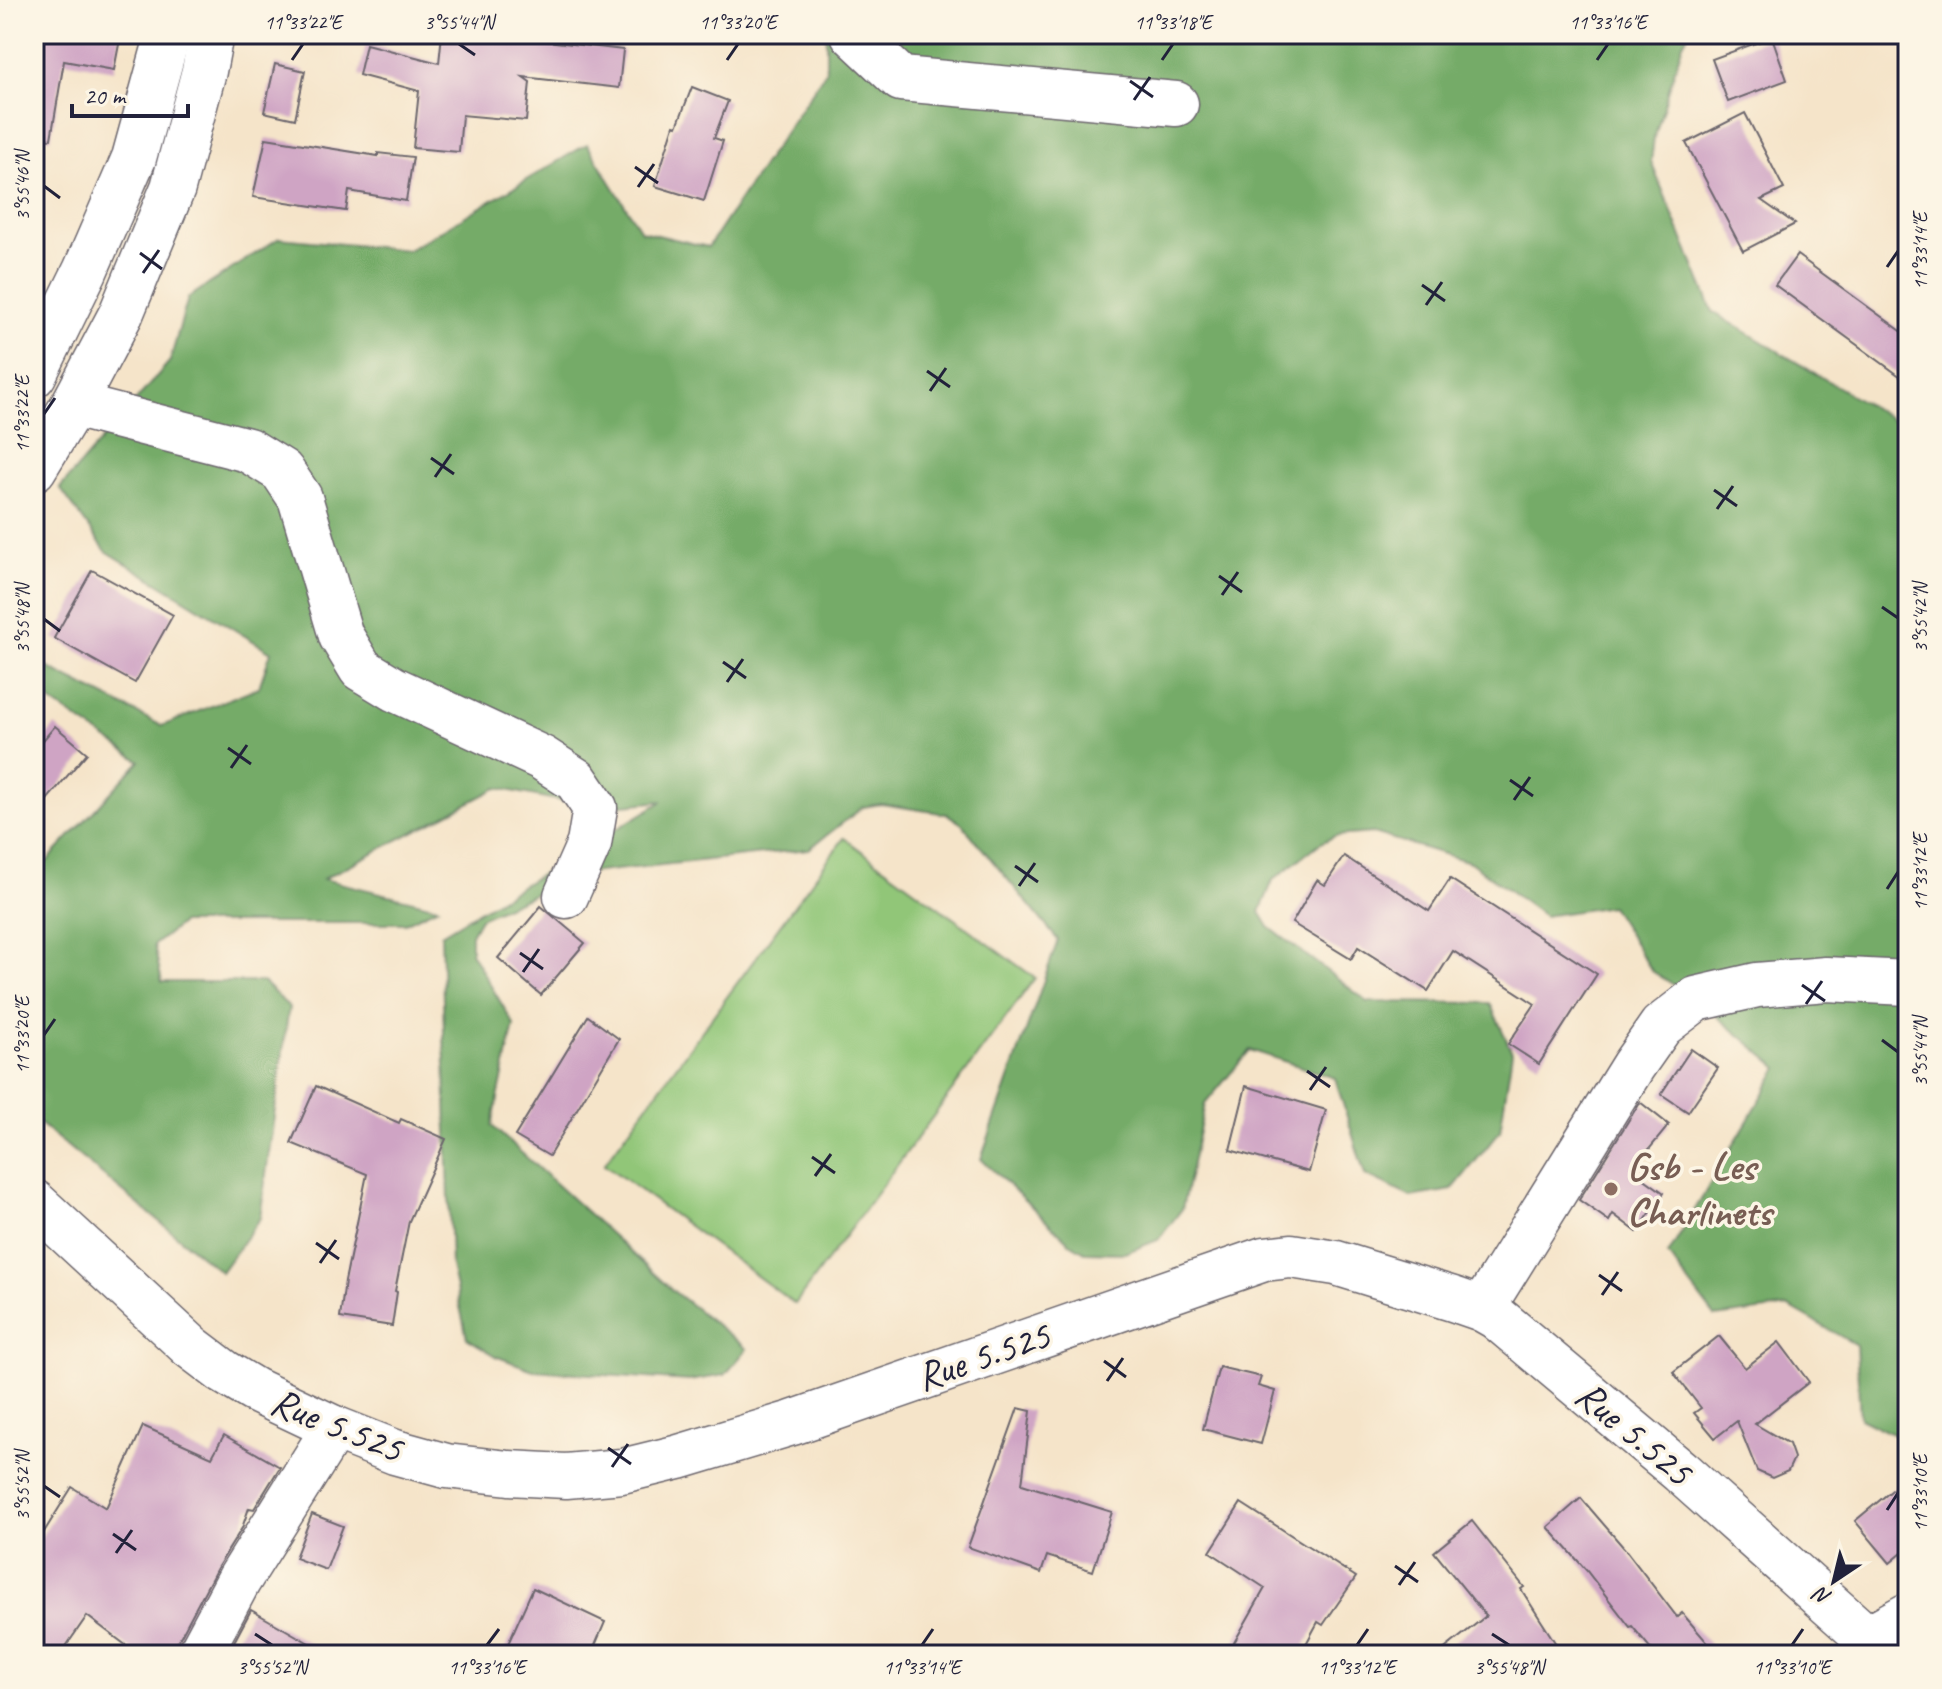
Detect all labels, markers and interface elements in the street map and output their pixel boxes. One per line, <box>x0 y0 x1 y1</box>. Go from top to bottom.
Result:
text: 11°33'22"E <box>264 10 344 35</box>
text: 3°55'44"N <box>424 10 497 35</box>
text: 11°33'20"E <box>699 10 779 35</box>
text: 11°33'18"E <box>1134 10 1214 35</box>
text: 11°33'16"E <box>1569 10 1649 35</box>
scale bar <box>72 68 188 118</box>
text: 20 m <box>84 81 127 111</box>
text: 3°55'46"N <box>10 148 35 221</box>
text: 11°33'14"E <box>1908 210 1933 290</box>
text: 11°33'22"E <box>10 373 35 453</box>
text: 3°55'42"N <box>1908 580 1933 653</box>
text: 3°55'48"N <box>10 581 35 654</box>
text: 11°33'12"E <box>1908 831 1933 911</box>
text: 11°33'20"E <box>10 994 35 1074</box>
text: 3°55'44"N <box>1908 1014 1933 1087</box>
place label: Gsb - Les Charlinets <box>1627 1141 1775 1237</box>
marker: Gsb - Les Charlinets <box>1602 1180 1620 1198</box>
street label: Rue 5.525 <box>910 1309 1058 1402</box>
street label: Rue 5.525 <box>1565 1370 1704 1498</box>
street label: Rue 5.525 <box>264 1376 412 1475</box>
text: 3°55'52"N <box>10 1448 35 1521</box>
text: 11°33'10"E <box>1908 1452 1933 1532</box>
north arrow <box>1794 1541 1874 1621</box>
text: N <box>1807 1579 1837 1612</box>
text: 3°55'52"N <box>237 1655 310 1680</box>
text: 11°33'16"E <box>448 1655 528 1680</box>
text: 11°33'14"E <box>883 1655 963 1680</box>
text: 11°33'12"E <box>1318 1655 1398 1680</box>
text: 3°55'48"N <box>1474 1655 1547 1680</box>
text: 11°33'10"E <box>1753 1655 1833 1680</box>

